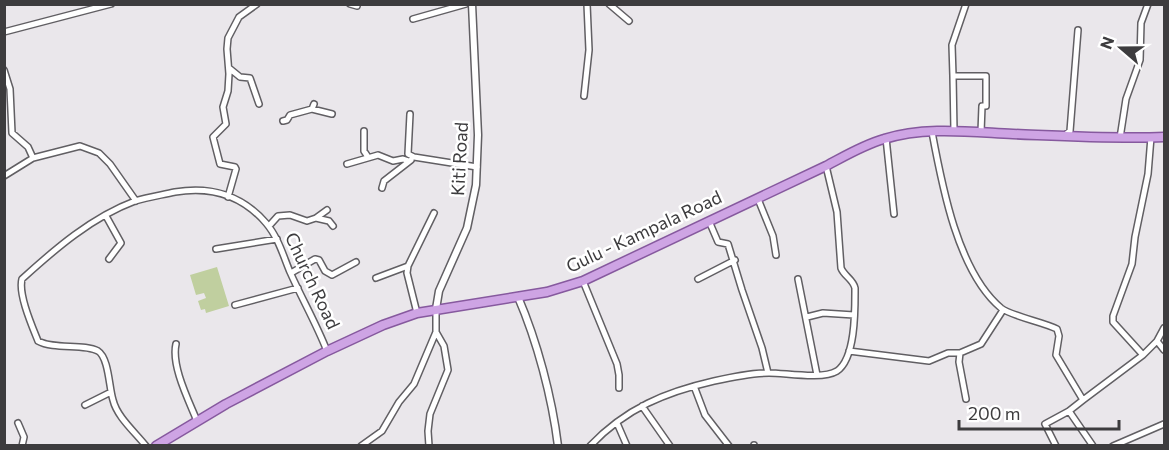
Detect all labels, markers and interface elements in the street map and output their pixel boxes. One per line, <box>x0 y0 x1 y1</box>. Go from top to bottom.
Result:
north arrow <box>1091 18 1151 78</box>
text: N <box>1095 34 1117 52</box>
street label: Kiti Road <box>446 121 472 197</box>
street label: Gulu - Kampala Road <box>562 185 725 277</box>
street label: Church Road <box>281 229 345 332</box>
scale bar <box>959 393 1120 431</box>
text: 200 m <box>968 402 1021 424</box>

